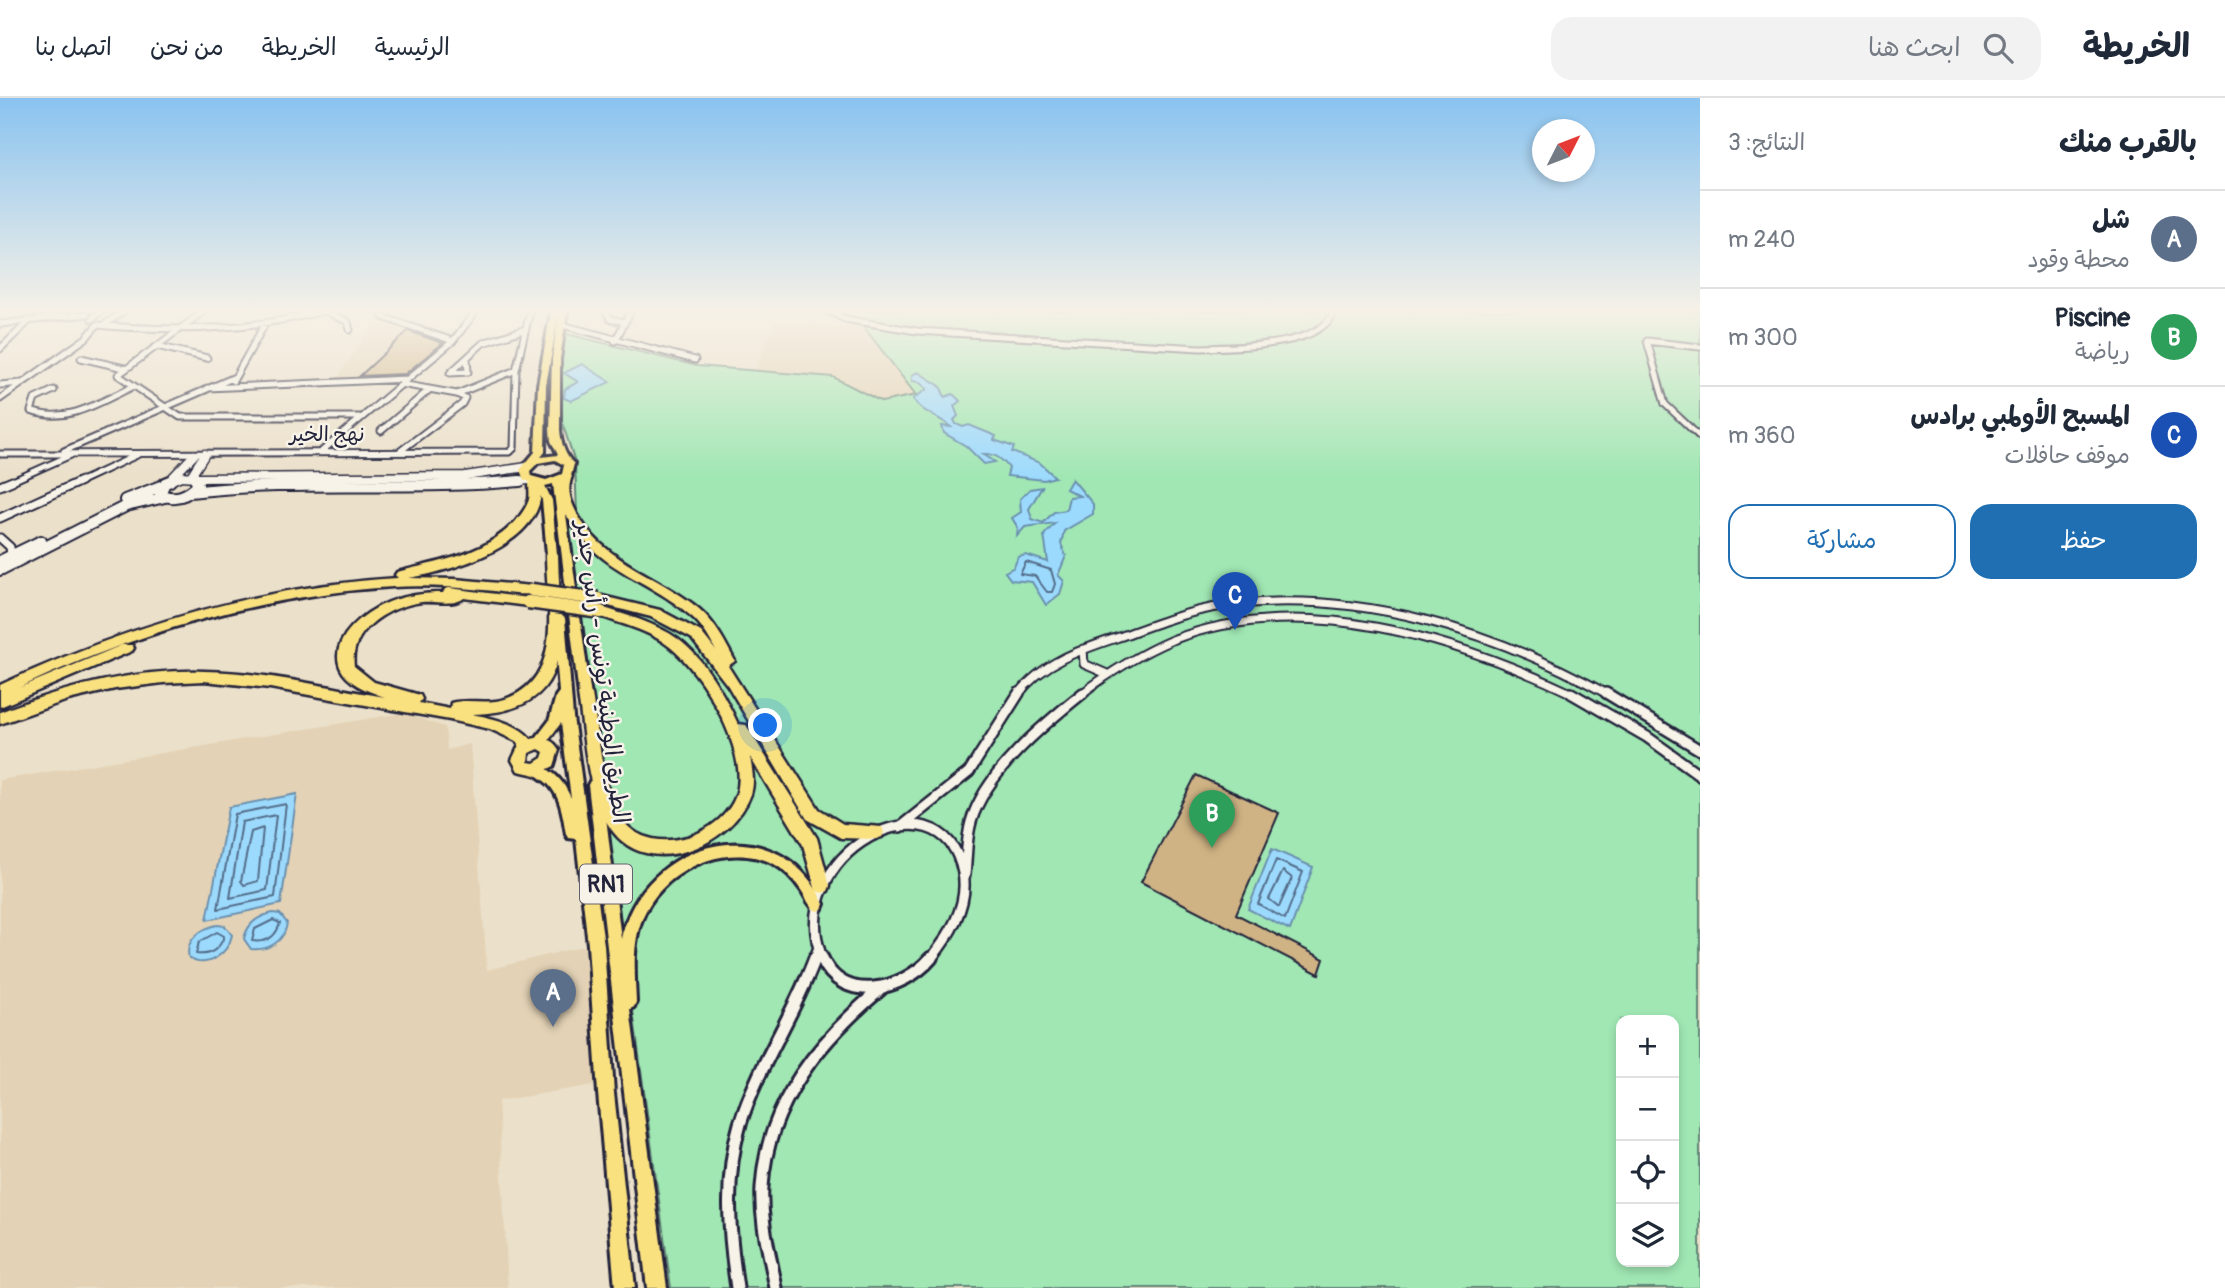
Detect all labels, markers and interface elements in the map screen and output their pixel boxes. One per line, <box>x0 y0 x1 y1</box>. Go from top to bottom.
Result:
search box <box>1551 17 2041 80</box>
text: الخريطة <box>2083 26 2190 67</box>
icon: search <box>1979 29 2017 67</box>
text: ابحث هنا <box>1868 32 1961 64</box>
text: اتصل بنا <box>35 33 112 62</box>
text: من نحن <box>150 33 224 62</box>
text: الخريطة <box>262 33 337 62</box>
text: الرئيسية <box>375 33 450 62</box>
north arrow <box>1532 119 1595 182</box>
text: بالقرب منك <box>2059 124 2197 161</box>
text: النتائج: 3 <box>1728 128 1805 157</box>
text: شل <box>2092 204 2130 236</box>
text: 240 m <box>1728 225 1795 254</box>
text: A <box>2167 225 2181 254</box>
text: محطة وقود <box>2028 245 2130 274</box>
text: Piscine <box>2054 302 2130 334</box>
text: 300 m <box>1728 323 1798 352</box>
text: B <box>2167 323 2181 352</box>
text: رياضة <box>2075 337 2130 366</box>
text: المسبح الأولمبي برادس <box>1911 400 2130 432</box>
street label: نهج الخير <box>287 421 365 448</box>
text: 360 m <box>1728 421 1795 450</box>
text: C <box>2167 421 2181 450</box>
text: موقف حافلات <box>2005 441 2130 470</box>
button: مشاركة <box>1728 504 1956 579</box>
button: حفظ <box>1970 504 2197 579</box>
street label: الطريق الوطنية تونس - رأس جدير <box>569 517 636 825</box>
pin: C <box>1212 572 1258 630</box>
your location <box>748 708 782 742</box>
pin: B <box>1189 790 1235 848</box>
road number: RN1 <box>580 864 632 904</box>
pin: A <box>530 969 576 1027</box>
map controls <box>1616 1015 1679 1267</box>
button: + <box>1616 1015 1679 1078</box>
button: − <box>1616 1078 1679 1141</box>
button: locate <box>1616 1141 1679 1204</box>
button: layers <box>1616 1204 1679 1267</box>

